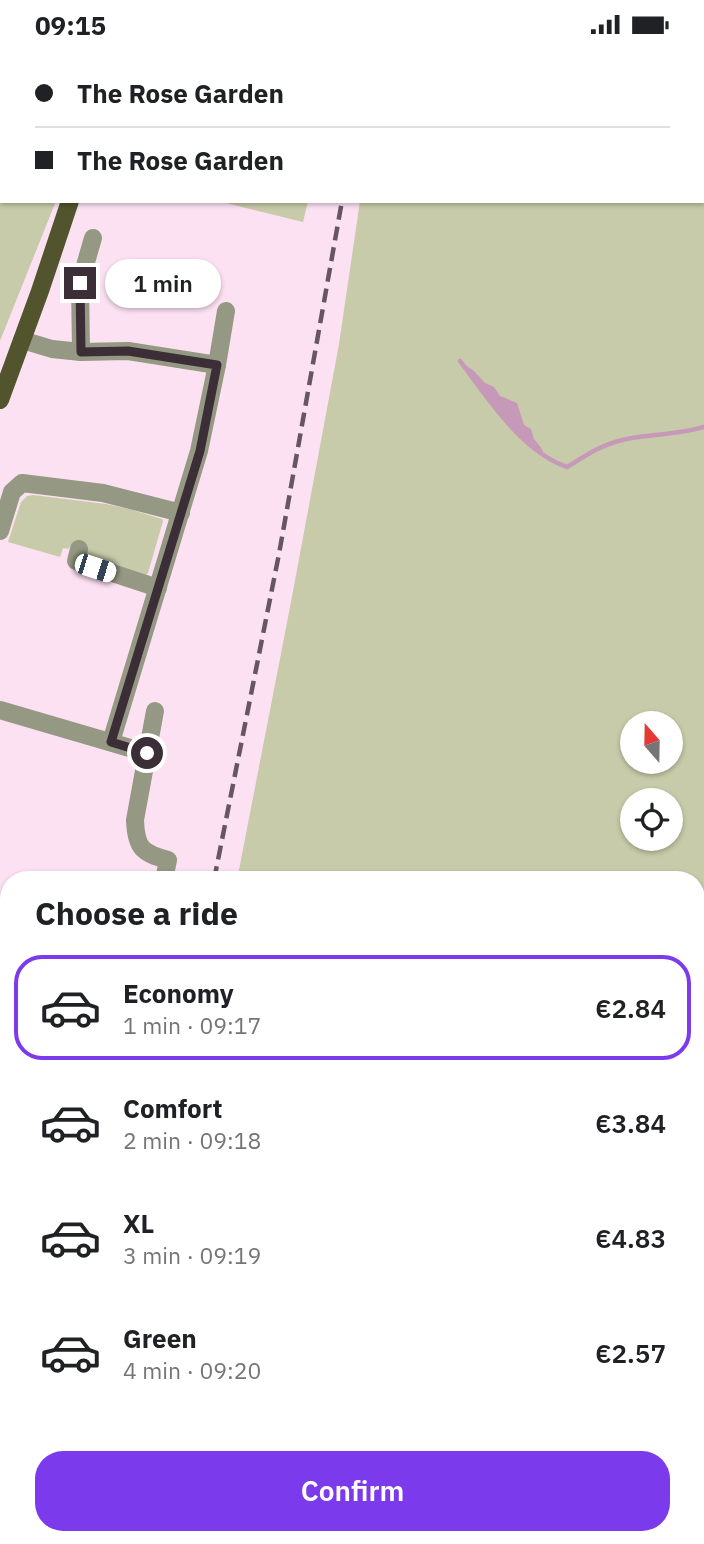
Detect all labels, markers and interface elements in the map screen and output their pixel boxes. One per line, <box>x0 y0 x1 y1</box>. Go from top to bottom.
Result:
text: 09:15 <box>35 8 106 42</box>
text: The Rose Garden <box>77 76 284 110</box>
text: The Rose Garden <box>77 143 284 177</box>
callout: 1 min <box>104 259 220 307</box>
route end <box>64 267 96 299</box>
text: 1 min <box>133 268 193 298</box>
car <box>72 552 119 584</box>
north arrow <box>620 711 682 773</box>
map controls <box>620 711 683 851</box>
route start <box>131 737 163 769</box>
button: locate <box>620 788 683 851</box>
text: Choose a ride <box>35 892 238 934</box>
icon: car <box>39 976 102 1039</box>
text: Economy <box>123 976 234 1010</box>
text: €2.84 <box>595 991 666 1025</box>
text: 1 min · 09:17 <box>123 1010 261 1040</box>
icon: car <box>39 1091 102 1154</box>
text: Comfort <box>123 1091 222 1125</box>
text: €3.84 <box>595 1106 666 1140</box>
text: 2 min · 09:18 <box>123 1125 261 1155</box>
icon: car <box>39 1206 102 1269</box>
text: XL <box>123 1206 154 1240</box>
text: €4.83 <box>595 1221 666 1255</box>
text: 3 min · 09:19 <box>123 1240 261 1270</box>
icon: car <box>39 1321 102 1384</box>
text: Green <box>123 1321 197 1355</box>
text: €2.57 <box>595 1336 666 1370</box>
text: 4 min · 09:20 <box>123 1355 261 1385</box>
button: Confirm <box>35 1451 670 1531</box>

